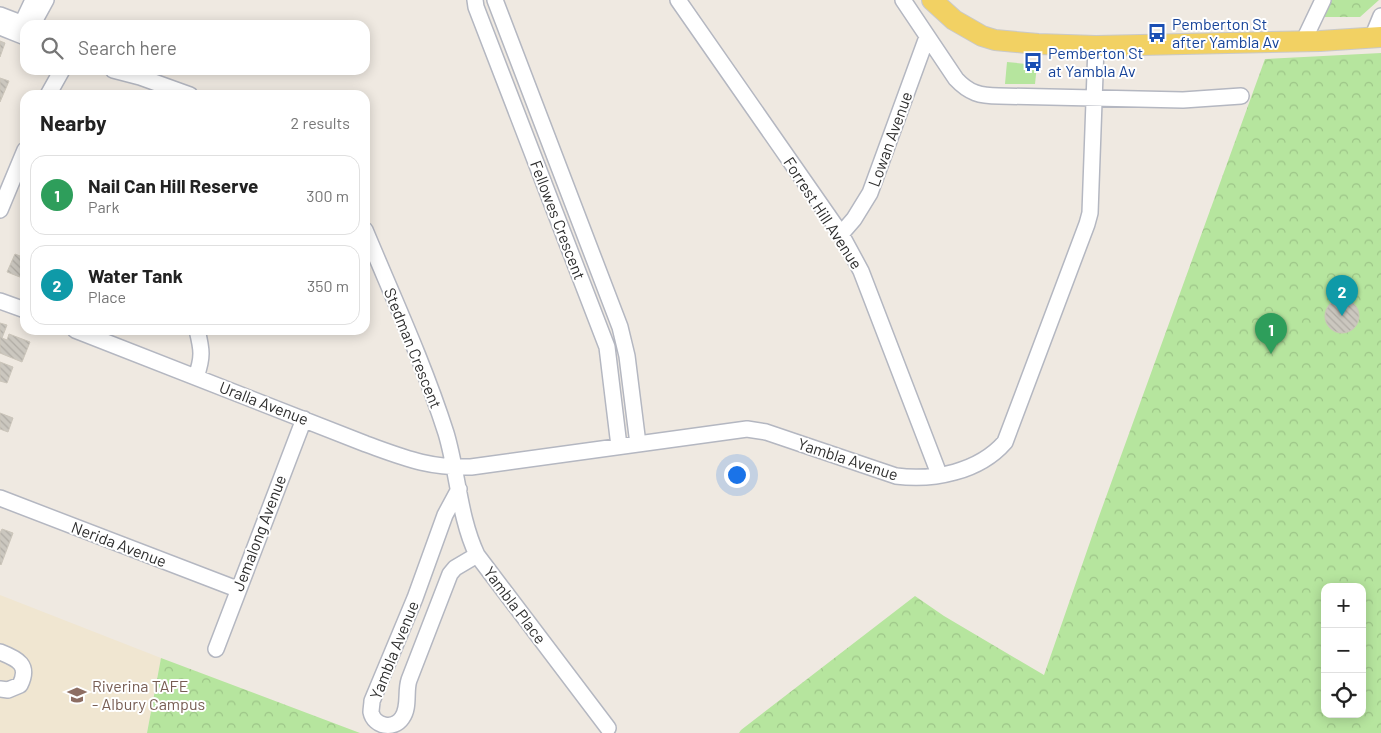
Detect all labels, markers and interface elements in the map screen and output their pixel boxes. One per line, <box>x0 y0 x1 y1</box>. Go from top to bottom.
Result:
place label: Pemberton St after Yambla Av <box>1172 14 1280 51</box>
search box <box>20 20 370 75</box>
bus stop icon: Pemberton St after Yambla Av <box>1146 22 1168 44</box>
icon: search <box>38 34 66 62</box>
text: Search here <box>78 36 177 59</box>
place label: Pemberton St at Yambla Av <box>1048 43 1143 80</box>
bus stop icon: Pemberton St at Yambla Av <box>1022 51 1044 73</box>
street label: Lowan Avenue <box>864 89 916 189</box>
text: Nearby <box>40 110 106 135</box>
text: 2 results <box>291 113 350 132</box>
street label: Forrest Hill Avenue <box>780 153 867 272</box>
street label: Fellowes Crescent <box>527 158 590 282</box>
text: Nail Can Hill Reserve <box>88 174 258 197</box>
text: 1 <box>54 186 60 205</box>
text: 300 m <box>306 186 349 205</box>
text: Park <box>88 197 119 216</box>
text: Water Tank <box>88 264 183 287</box>
pin: 2 <box>1326 275 1358 316</box>
text: 2 <box>53 276 61 295</box>
text: 350 m <box>307 276 349 295</box>
street label: Stedman Crescent <box>381 285 446 411</box>
text: Place <box>88 287 126 306</box>
pin: 1 <box>1255 313 1287 354</box>
street label: Uralla Avenue <box>217 377 311 428</box>
street label: Yambla Avenue <box>796 433 901 484</box>
your location <box>724 462 750 488</box>
street label: Jemalong Avenue <box>228 472 289 594</box>
street label: Nerida Avenue <box>69 517 169 570</box>
street label: Yambla Place <box>480 562 551 647</box>
map controls <box>1321 583 1366 718</box>
button: + <box>1321 583 1366 628</box>
street label: Yambla Avenue <box>365 598 422 702</box>
button: − <box>1321 628 1366 673</box>
button: locate <box>1321 673 1366 718</box>
place label: Riverina TAFE - Albury Campus <box>92 676 205 713</box>
school or university icon: Riverina TAFE - Albury Campus <box>66 684 88 706</box>

